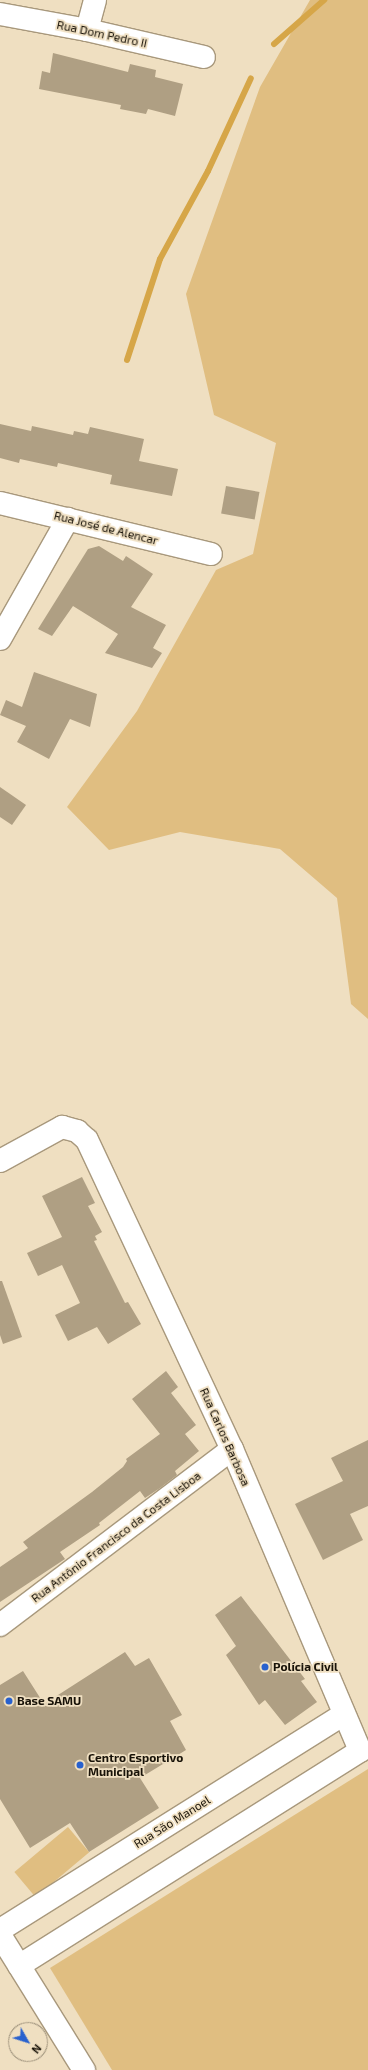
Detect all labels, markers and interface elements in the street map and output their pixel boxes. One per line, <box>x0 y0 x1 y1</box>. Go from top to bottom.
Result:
street label: Rua Dom Pedro II <box>55 17 149 51</box>
street label: Rua José de Alencar <box>52 508 160 548</box>
street label: Rua Carlos Barbosa <box>197 1386 253 1488</box>
street label: Rua Antônio Francisco da Costa Lisboa <box>28 1468 204 1606</box>
place label: Polícia Civil <box>273 1660 338 1674</box>
marker: Polícia Civil <box>260 1662 270 1672</box>
place label: Base SAMU <box>17 1694 81 1708</box>
marker: Base SAMU <box>4 1696 14 1706</box>
place label: Centro Esportivo Municipal <box>88 1751 183 1779</box>
marker: Centro Esportivo Municipal <box>75 1760 85 1770</box>
street label: Rua São Manoel <box>131 1793 213 1851</box>
north arrow <box>8 2022 48 2062</box>
text: N <box>29 2042 44 2056</box>

